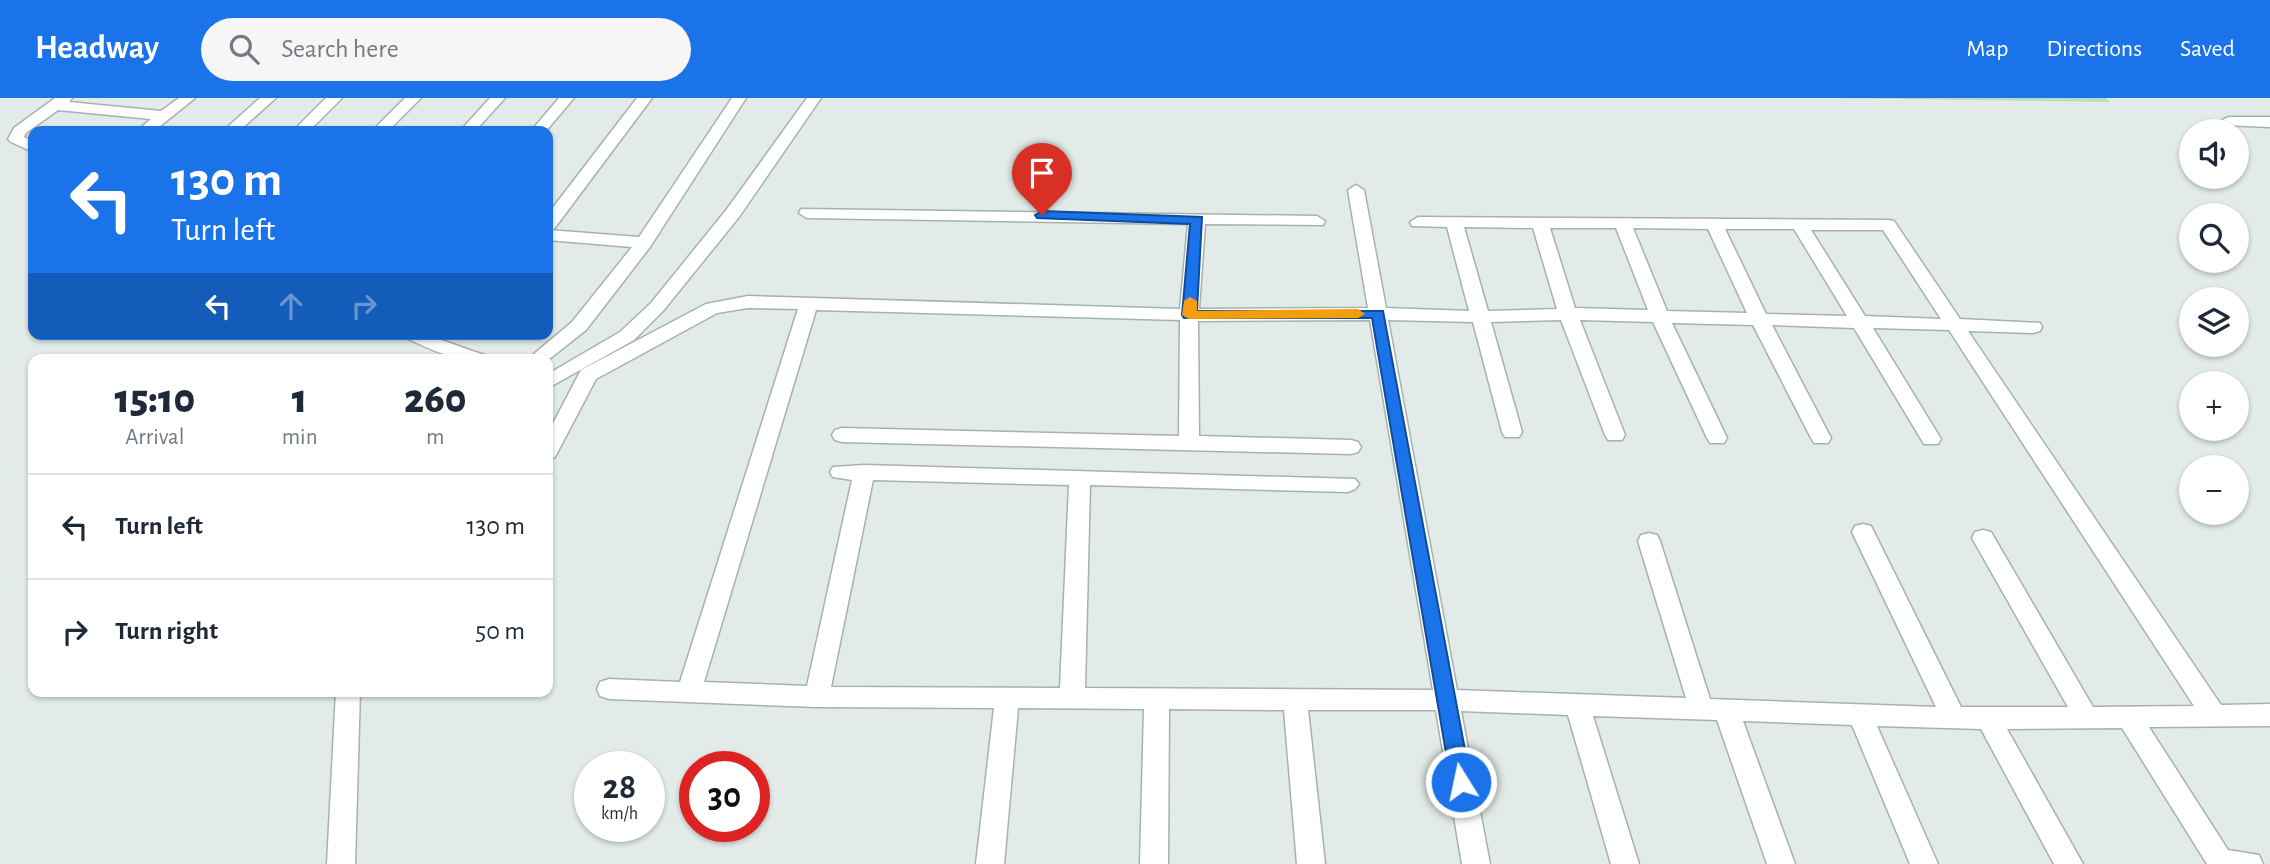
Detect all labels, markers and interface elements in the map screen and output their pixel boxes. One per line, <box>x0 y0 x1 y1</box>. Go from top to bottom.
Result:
search box <box>201 18 691 81</box>
icon: search <box>225 30 263 68</box>
text: Headway <box>35 32 159 65</box>
text: Search here <box>281 36 399 62</box>
text: Map <box>1966 37 2008 61</box>
text: Directions <box>2046 37 2142 61</box>
text: Saved <box>2180 37 2235 61</box>
map controls <box>2179 119 2249 525</box>
button: sound <box>2179 119 2249 189</box>
pin <box>1012 143 1072 215</box>
icon: left <box>56 154 147 245</box>
icon: arrive <box>1023 154 1061 192</box>
text: 130 m <box>171 156 282 205</box>
button: search <box>2179 203 2249 273</box>
text: Turn left <box>171 214 275 246</box>
icon: left <box>199 287 237 325</box>
icon: ahead <box>272 287 310 325</box>
icon: right <box>345 287 383 325</box>
button: layers <box>2179 287 2249 357</box>
button: + <box>2179 371 2249 441</box>
text: 15:10 <box>115 378 195 420</box>
text: 1 <box>292 378 307 420</box>
text: 260 <box>404 378 466 420</box>
text: Arrival <box>125 426 184 449</box>
text: min <box>282 426 318 449</box>
text: m <box>426 426 444 449</box>
button: − <box>2179 455 2249 525</box>
icon: left <box>56 508 94 546</box>
text: Turn left <box>115 513 203 539</box>
text: 130 m <box>467 513 525 539</box>
icon: right <box>56 613 94 651</box>
text: Turn right <box>115 618 218 644</box>
text: 50 m <box>475 618 525 644</box>
position arrow <box>1424 745 1498 819</box>
speed limit sign: 30 <box>679 751 770 842</box>
text: 28 <box>603 770 636 805</box>
text: km/h <box>601 805 638 823</box>

